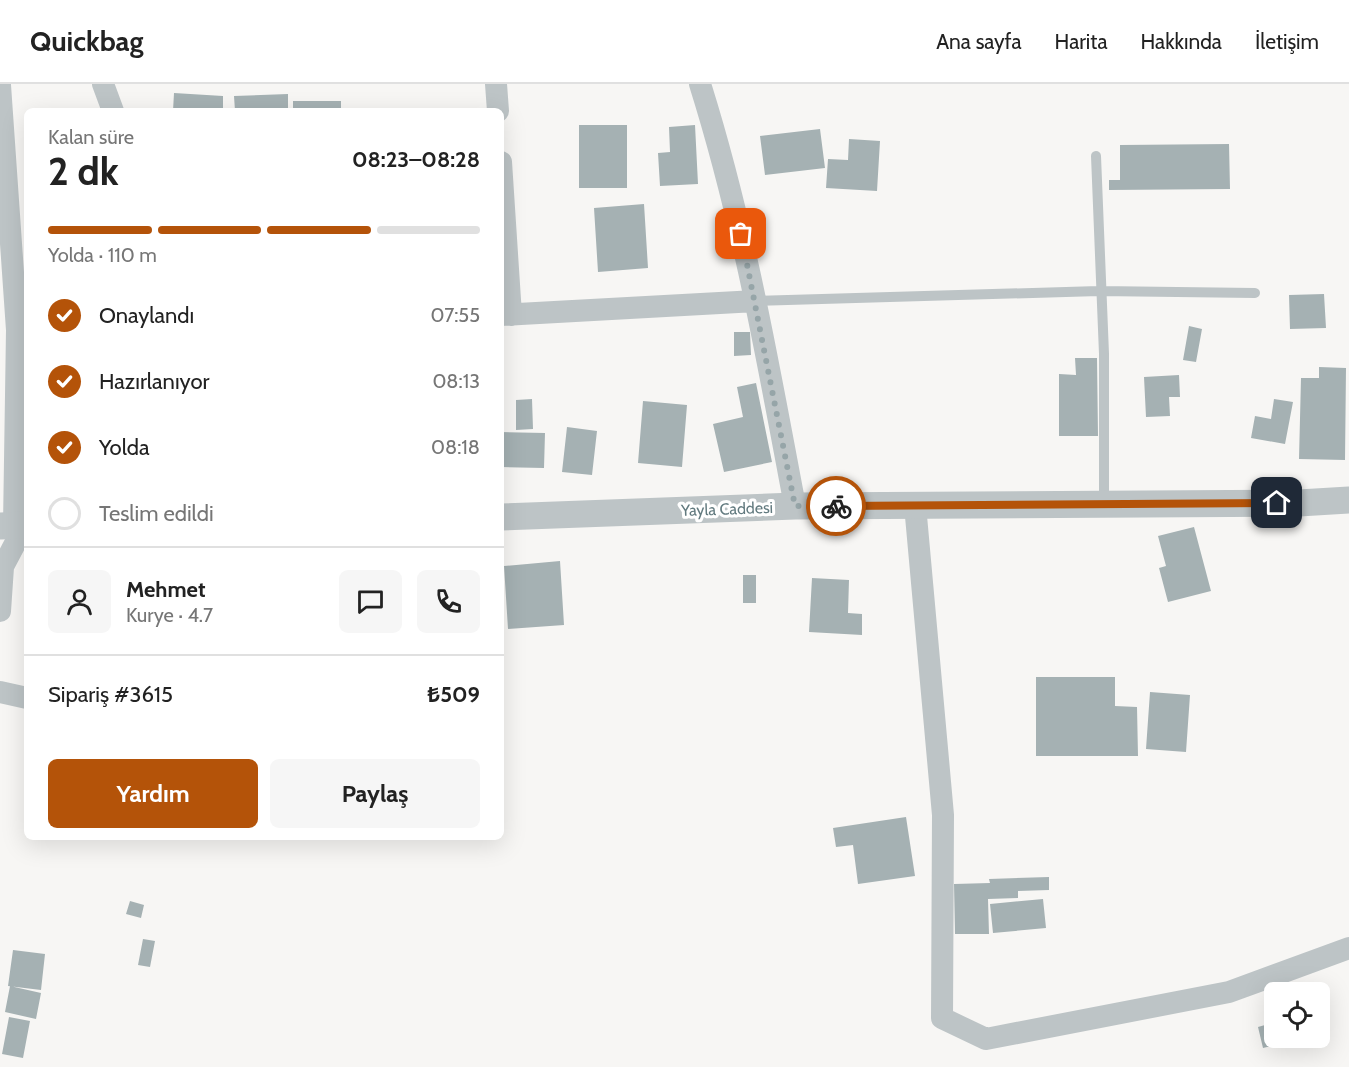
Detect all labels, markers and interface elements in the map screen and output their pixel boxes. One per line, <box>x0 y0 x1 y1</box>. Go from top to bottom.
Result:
text: Quickbag <box>30 24 144 58</box>
text: Ana sayfa <box>936 29 1022 54</box>
text: Harita <box>1055 29 1107 54</box>
text: Hakkında <box>1140 29 1222 54</box>
text: İletişim <box>1255 29 1319 54</box>
text: Kalan süre <box>48 125 134 149</box>
text: 08:23–08:28 <box>352 146 480 173</box>
text: 2 dk <box>48 147 119 195</box>
pin <box>715 208 766 259</box>
icon: bag <box>724 217 757 250</box>
text: Yolda · 110 m <box>48 243 157 267</box>
icon: check <box>48 299 81 332</box>
text: Onaylandı <box>99 302 194 329</box>
text: 07:55 <box>430 303 480 327</box>
icon: check <box>48 365 81 398</box>
text: Hazırlanıyor <box>99 368 210 395</box>
text: 08:13 <box>432 369 480 393</box>
icon: check <box>48 431 81 464</box>
text: Yolda <box>99 434 150 461</box>
text: 08:18 <box>431 435 480 459</box>
courier <box>806 476 866 536</box>
pin <box>1251 477 1302 528</box>
icon: home <box>1260 486 1293 519</box>
icon: bike <box>820 490 853 523</box>
street label: Yayla Caddesi <box>680 498 773 520</box>
text: Teslim edildi <box>99 500 214 527</box>
button: person <box>48 570 111 633</box>
button: chat <box>339 570 402 633</box>
button: phone <box>417 570 480 633</box>
text: Mehmet <box>126 576 206 603</box>
text: Kurye · 4.7 <box>126 603 213 627</box>
text: Sipariş #3615 <box>48 681 173 708</box>
text: ₺509 <box>427 681 480 708</box>
button: Yardım <box>48 759 258 828</box>
button: Paylaş <box>270 759 480 828</box>
map controls <box>1264 982 1330 1048</box>
button: locate <box>1264 982 1330 1048</box>

